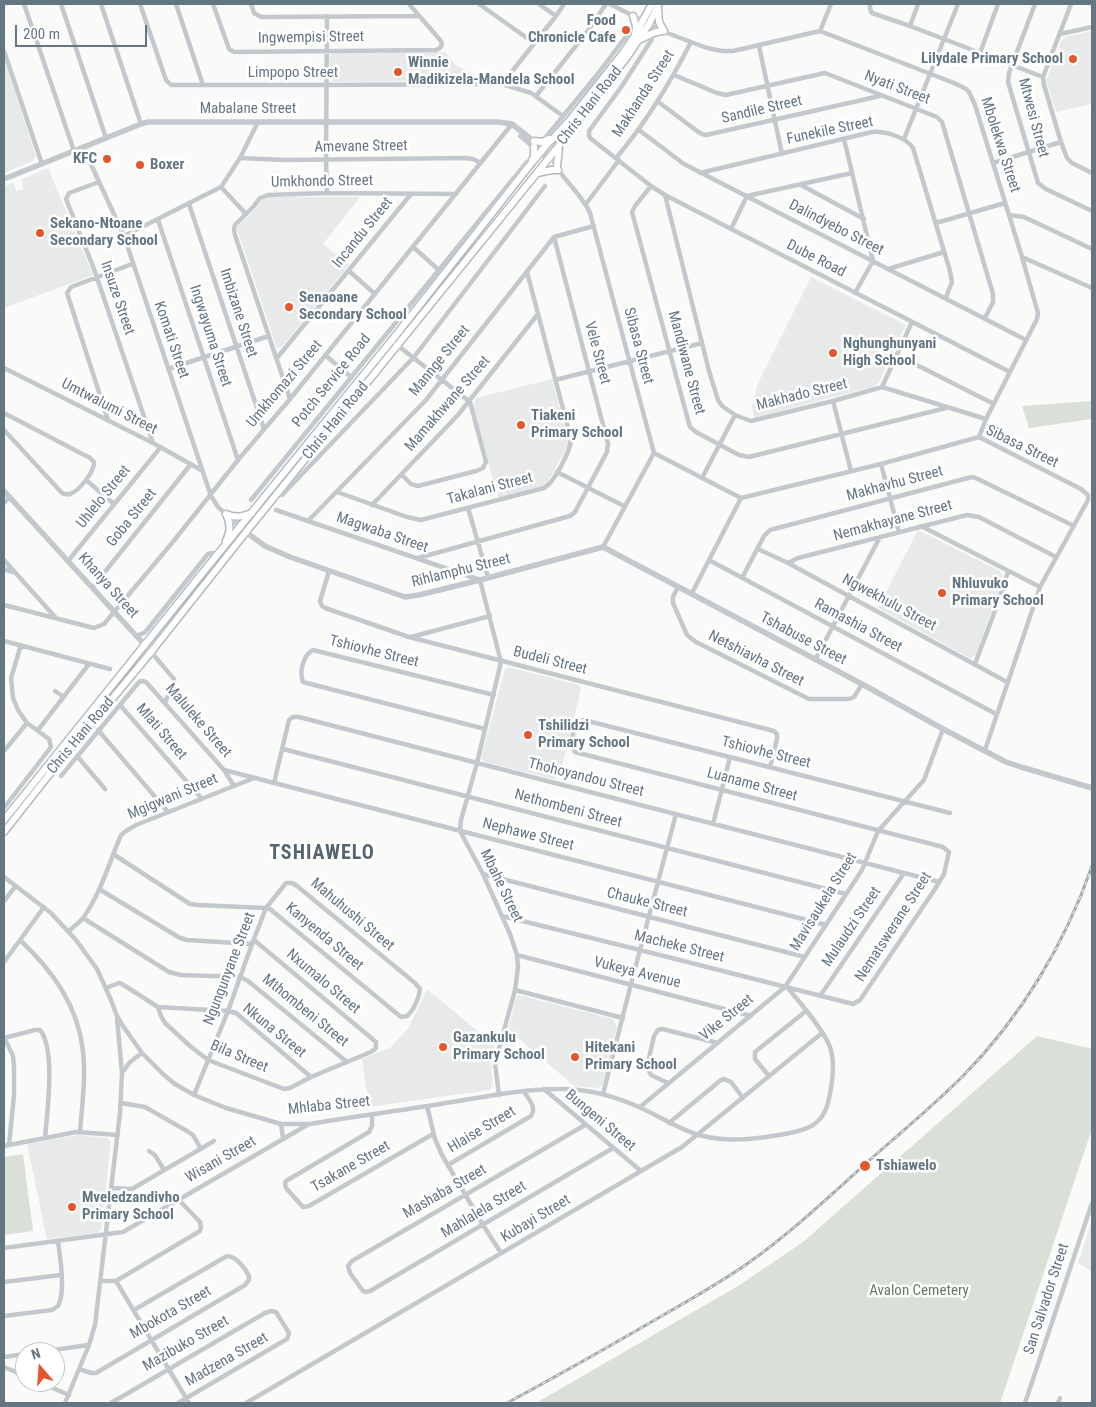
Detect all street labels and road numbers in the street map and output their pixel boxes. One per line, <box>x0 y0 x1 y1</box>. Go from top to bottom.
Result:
street label: Ingwempisi Street <box>258 28 364 48</box>
street label: Makhanda Street <box>609 47 679 141</box>
street label: Chris Hani Road <box>554 63 626 149</box>
street label: Limpopo Street <box>248 64 338 82</box>
street label: Nyati Street <box>862 67 932 109</box>
street label: Mtwesi Street <box>1014 76 1052 160</box>
street label: Sandile Street <box>720 92 804 128</box>
street label: Mbolekwa Street <box>976 95 1024 195</box>
street label: Mabalane Street <box>200 100 296 118</box>
street label: Funekile Street <box>785 113 875 149</box>
street label: Amevane Street <box>314 137 408 157</box>
street label: Umkhondo Street <box>271 172 373 192</box>
street label: Incandu Street <box>329 194 397 272</box>
street label: Dalindyebo Street <box>786 196 886 260</box>
street label: Dube Road <box>783 236 849 282</box>
street label: Insuze Street <box>96 259 138 337</box>
street label: Imbizane Street <box>215 266 261 360</box>
street label: Ingwayuma Street <box>185 283 235 389</box>
street label: Komati Street <box>149 299 193 381</box>
street label: Sibasa Street <box>619 306 657 386</box>
street label: Mandiwane Street <box>664 309 708 417</box>
street label: Vele Street <box>580 320 614 386</box>
street label: Mannge Street <box>406 322 474 400</box>
street label: Potch Service Road <box>289 331 375 431</box>
street label: Umkhomazi Street <box>243 337 327 431</box>
street label: Mamakhwane Street <box>402 353 494 455</box>
street label: Umtwalumi Street <box>58 375 160 439</box>
street label: Makhado Street <box>755 375 849 415</box>
street label: Chris Hani Road <box>299 379 373 463</box>
street label: Sibasa Street <box>983 422 1061 472</box>
street label: Uhlelo Street <box>73 462 135 532</box>
street label: Makhavhu Street <box>845 462 945 506</box>
street label: Takalani Street <box>445 469 535 509</box>
street label: Goba Street <box>103 485 161 551</box>
street label: Nemakhayane Street <box>832 497 954 545</box>
street label: Magwaba Street <box>334 509 430 557</box>
street label: Khanya Street <box>74 550 142 622</box>
street label: Rihlamphu Street <box>410 550 512 592</box>
street label: Ngwekhulu Street <box>839 571 939 635</box>
street label: Ramashia Street <box>811 595 905 657</box>
street label: Tshabuse Street <box>757 609 849 669</box>
street label: Netshiavha Street <box>705 627 807 691</box>
street label: Tshiovhe Street <box>328 632 420 672</box>
street label: Budeli Street <box>511 643 589 679</box>
street label: Maluleke Street <box>161 680 235 762</box>
street label: Chris Hani Road <box>44 694 118 778</box>
street label: Mlati Street <box>132 700 190 764</box>
street label: Tshiovhe Street <box>720 733 812 773</box>
street label: Thohoyandou Street <box>526 755 646 801</box>
street label: Luaname Street <box>705 764 799 806</box>
street label: Mgigwani Street <box>125 770 221 824</box>
street label: Nethombeni Street <box>512 786 624 832</box>
street label: Nephawe Street <box>480 815 576 855</box>
street label: Mbahe Street <box>476 847 526 925</box>
street label: Mavisaukela Street <box>787 850 861 954</box>
street label: Nematswerane Street <box>852 869 936 985</box>
street label: Mahuhushi Street <box>307 875 397 955</box>
street label: Chauke Street <box>605 884 689 922</box>
street label: Mulaudzi Street <box>819 884 885 970</box>
street label: Kanyenda Street <box>281 899 367 975</box>
street label: Ngungunyane Street <box>200 910 260 1028</box>
street label: Macheke Street <box>632 927 726 967</box>
street label: Nxumalo Street <box>282 946 364 1018</box>
street label: Vukeya Avenue <box>592 954 682 992</box>
street label: Mthombeni Street <box>258 971 352 1051</box>
street label: Vike Street <box>696 991 758 1045</box>
street label: Nkuna Street <box>239 1000 309 1062</box>
street label: Bila Street <box>207 1037 271 1077</box>
street label: Bungeni Street <box>561 1086 639 1156</box>
street label: Mhlaba Street <box>287 1093 371 1119</box>
street label: Hlaise Street <box>445 1103 519 1157</box>
street label: Wisani Street <box>183 1133 259 1187</box>
street label: Tsakane Street <box>308 1137 394 1197</box>
street label: Mashaba Street <box>400 1161 490 1223</box>
street label: Mahlalela Street <box>438 1178 530 1242</box>
street label: Kubayi Street <box>498 1191 574 1247</box>
street label: San Salvador Street <box>1021 1241 1073 1357</box>
street label: Mbokota Street <box>127 1283 215 1343</box>
street label: Mazibuko Street <box>140 1312 232 1376</box>
street label: Madzena Street <box>182 1329 272 1391</box>

